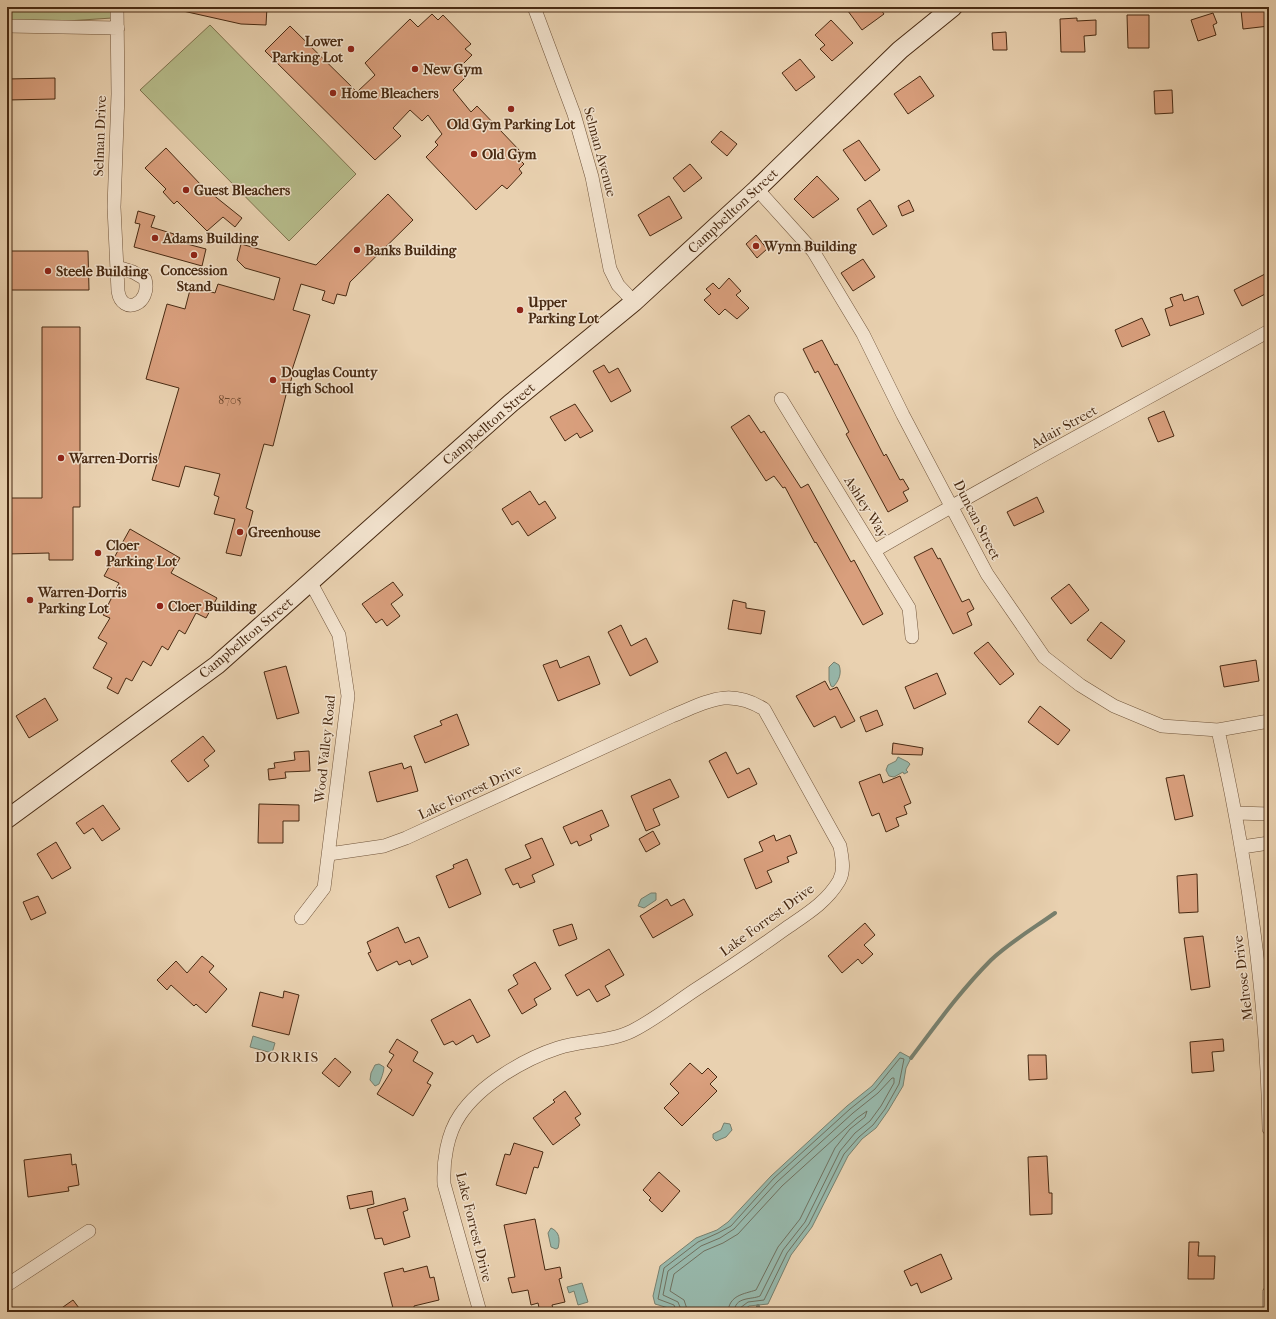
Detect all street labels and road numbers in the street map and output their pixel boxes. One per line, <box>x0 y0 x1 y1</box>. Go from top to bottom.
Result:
street label: Selman Drive <box>90 95 110 177</box>
street label: Selman Avenue <box>580 105 620 199</box>
street label: Campbellton Street <box>684 165 782 257</box>
street label: Campbellton Street <box>439 379 539 469</box>
street label: Adair Street <box>1027 402 1100 453</box>
street label: Ashley Way <box>840 472 892 541</box>
street label: Duncan Street <box>950 477 1004 563</box>
street label: Campbellton Street <box>196 594 296 682</box>
street label: Wood Valley Road <box>311 694 339 805</box>
street label: Lake Forrest Drive <box>415 761 525 823</box>
street label: Lake Forrest Drive <box>717 880 818 960</box>
street label: Melrose Drive <box>1229 934 1257 1022</box>
street label: Lake Forrest Drive <box>452 1170 496 1284</box>

